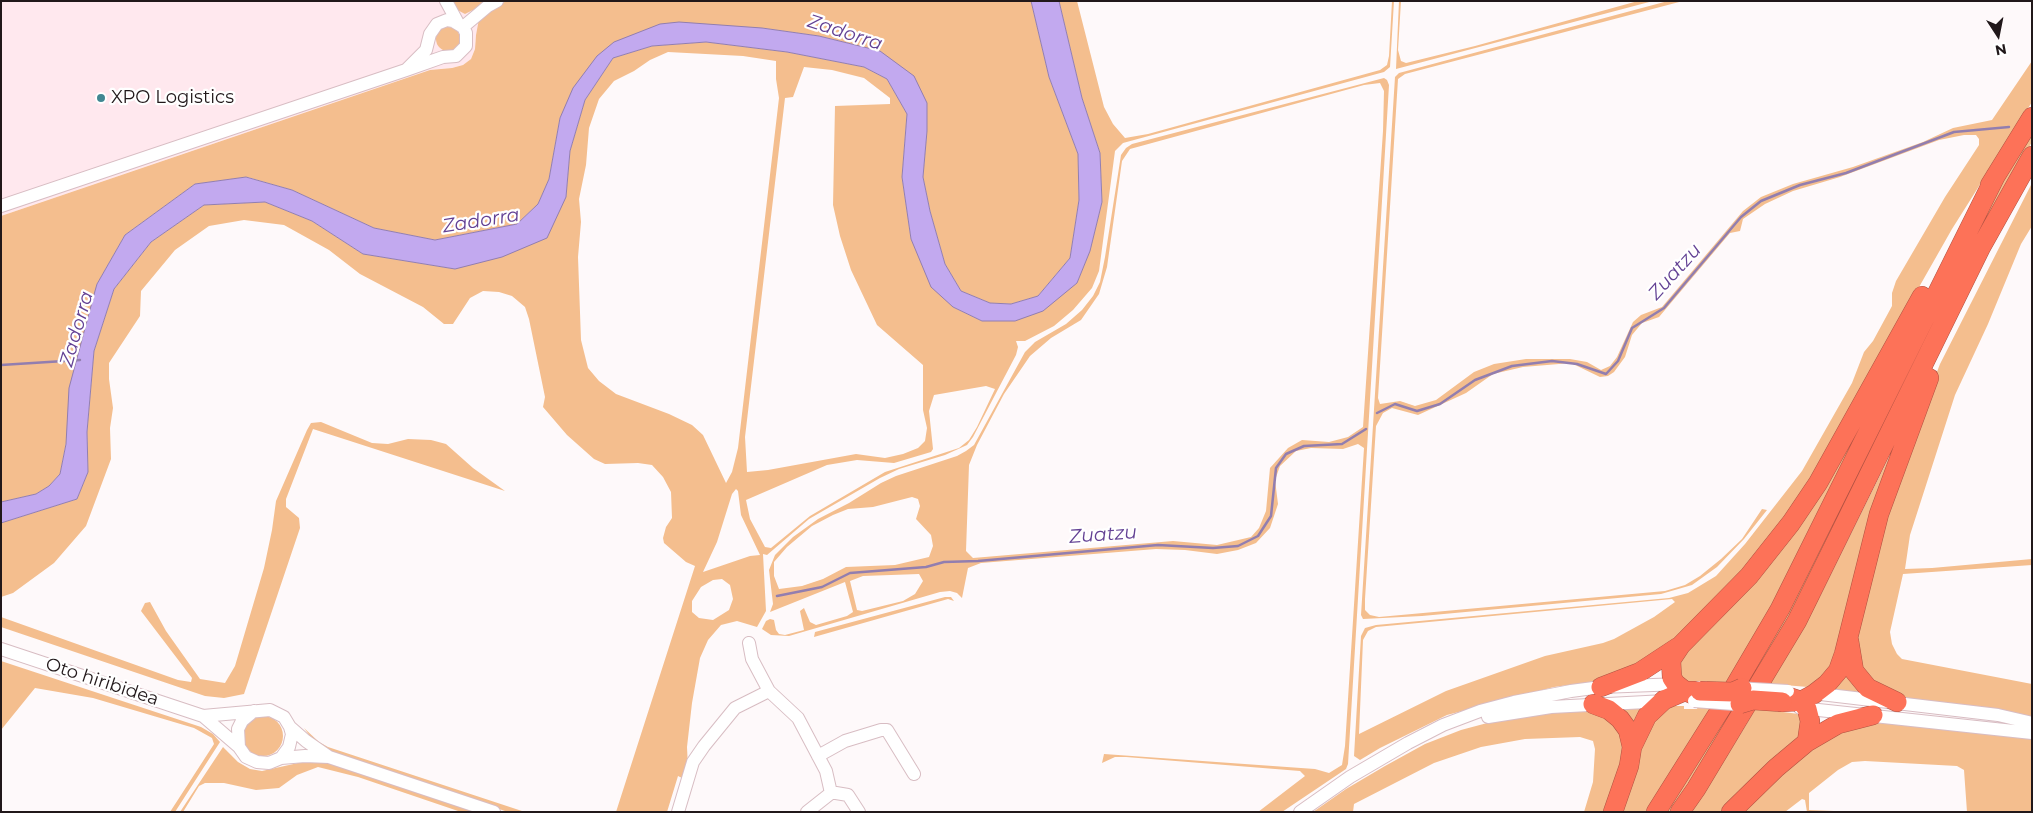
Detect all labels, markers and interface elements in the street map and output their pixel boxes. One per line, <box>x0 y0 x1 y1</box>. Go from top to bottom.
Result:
water label: Zadorra <box>805 10 885 56</box>
north arrow <box>1973 10 2023 60</box>
text: N <box>1994 40 2008 60</box>
place label: XPO Logistics <box>111 87 234 109</box>
marker: XPO Logistics <box>95 92 107 104</box>
water label: Zadorra <box>441 204 521 238</box>
water label: Zuatzu <box>1644 239 1706 305</box>
water label: Zadorra <box>55 289 99 369</box>
water label: Zuatzu <box>1068 521 1138 549</box>
street label: Oto hiribidea <box>43 654 161 710</box>

